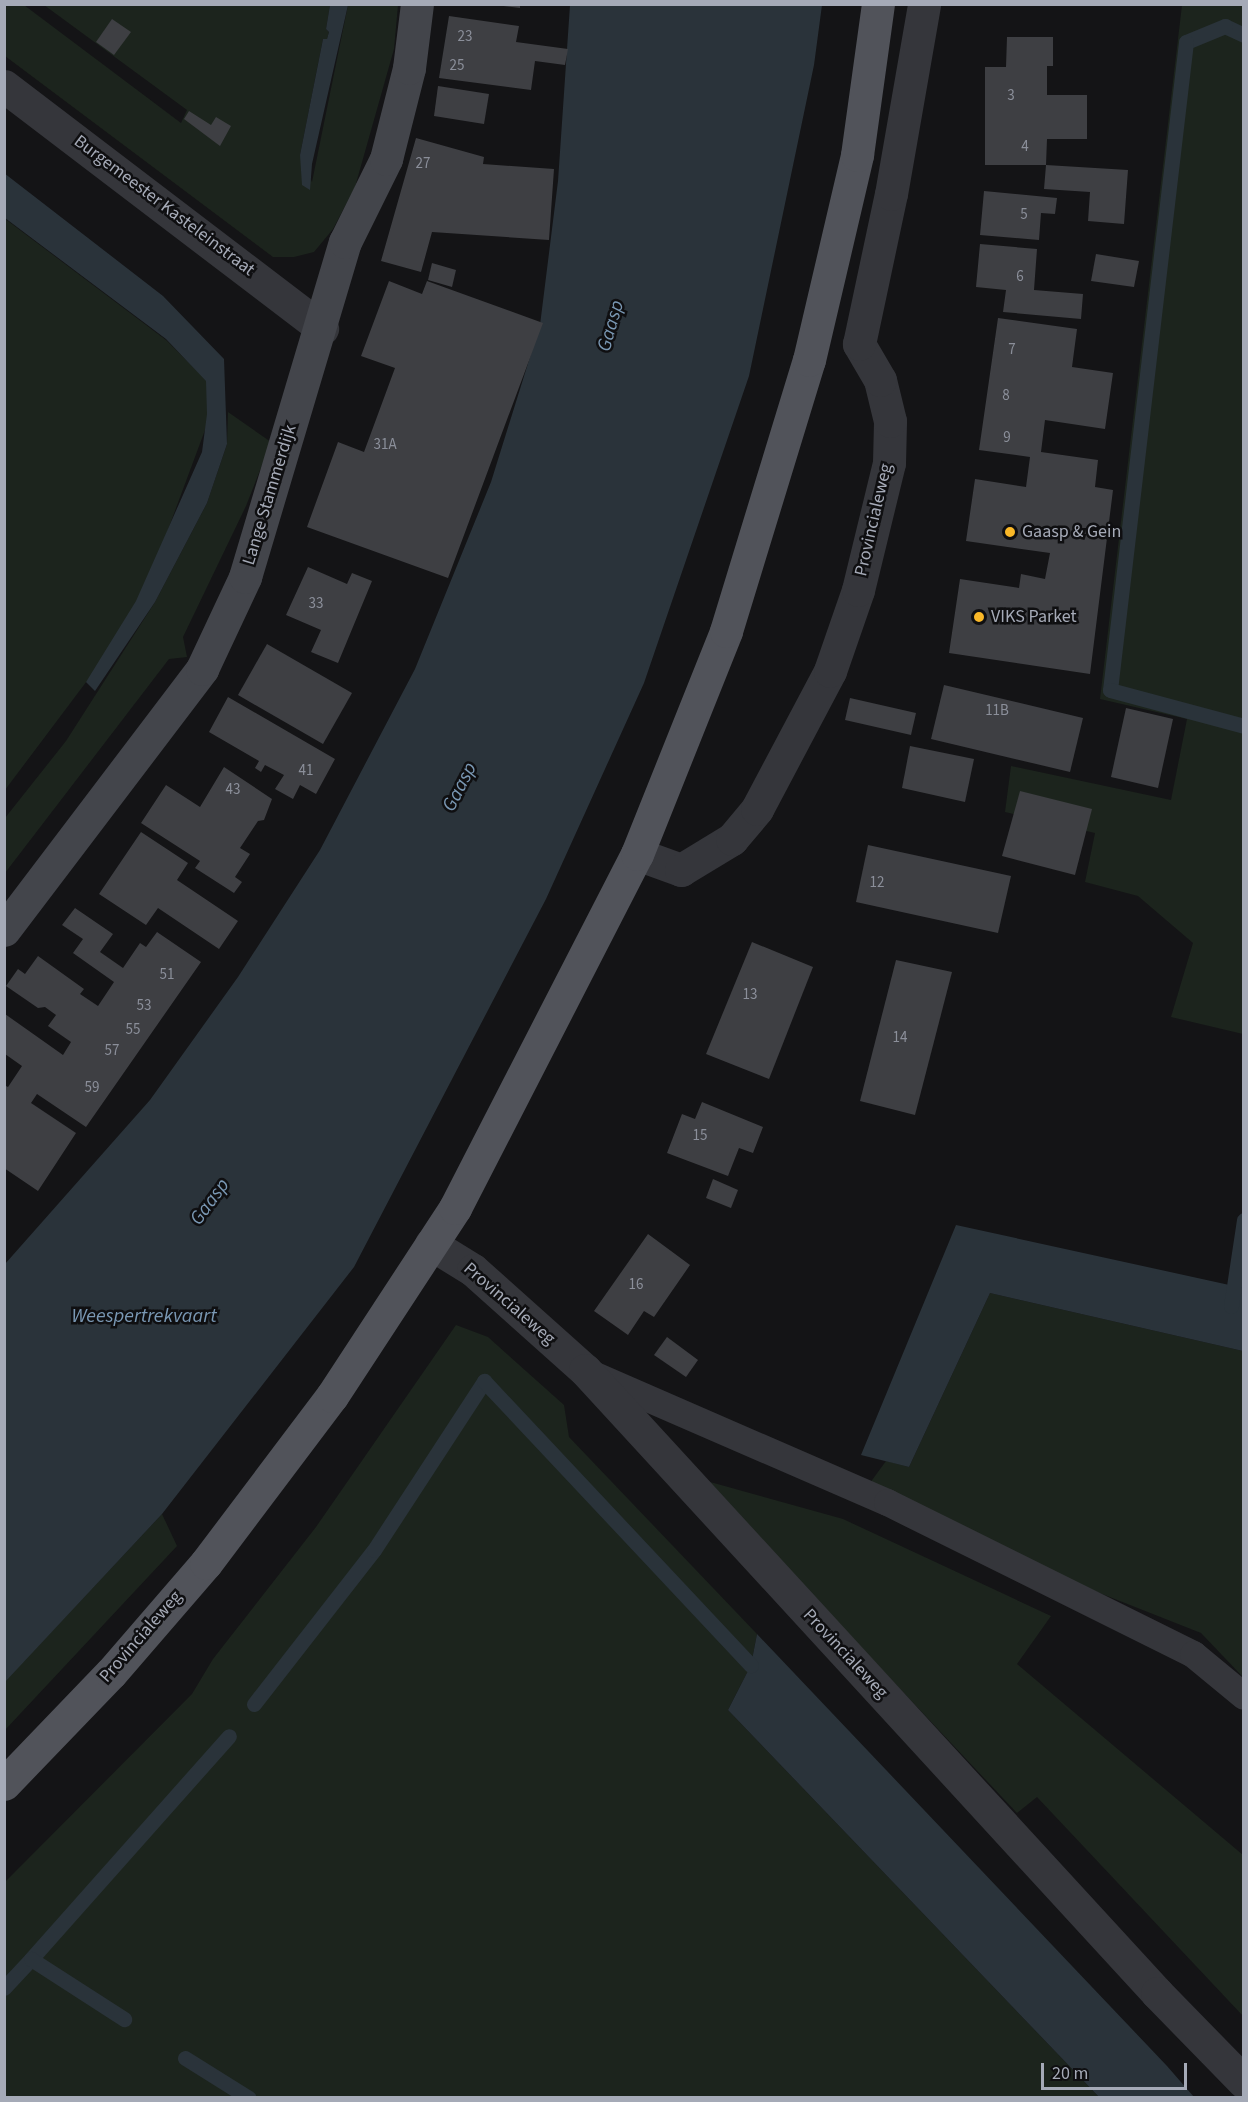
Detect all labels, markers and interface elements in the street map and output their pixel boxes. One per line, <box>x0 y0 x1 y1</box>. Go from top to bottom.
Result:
house number: 23 <box>458 28 472 46</box>
house number: 25 <box>450 57 464 75</box>
house number: 3 <box>1007 87 1015 105</box>
street label: Burgemeester Kasteleinstraat <box>69 131 259 281</box>
house number: 4 <box>1021 138 1029 156</box>
house number: 27 <box>416 155 430 173</box>
house number: 5 <box>1020 206 1028 224</box>
house number: 6 <box>1016 268 1024 286</box>
water label: Gaasp <box>592 298 630 354</box>
house number: 7 <box>1008 341 1016 359</box>
house number: 8 <box>1002 387 1010 405</box>
street label: Lange Stammerdijk <box>238 422 302 568</box>
house number: 9 <box>1003 429 1011 447</box>
house number: 31A <box>373 436 397 454</box>
street label: Provincialeweg <box>851 462 897 578</box>
place label: Gaasp & Gein <box>1022 521 1121 543</box>
marker: Gaasp & Gein <box>1003 525 1017 539</box>
house number: 33 <box>309 595 323 613</box>
place label: VIKS Parket <box>991 606 1077 628</box>
marker: VIKS Parket <box>972 610 986 624</box>
house number: 11B <box>985 702 1009 720</box>
water label: Gaasp <box>438 758 482 816</box>
house number: 41 <box>299 762 313 780</box>
house number: 43 <box>226 781 240 799</box>
house number: 12 <box>870 874 884 892</box>
house number: 51 <box>160 966 174 984</box>
house number: 13 <box>743 986 757 1004</box>
house number: 53 <box>137 997 151 1015</box>
house number: 55 <box>126 1021 140 1039</box>
house number: 14 <box>893 1029 907 1047</box>
house number: 57 <box>105 1042 119 1060</box>
house number: 59 <box>85 1079 99 1097</box>
house number: 15 <box>693 1127 707 1145</box>
water label: Gaasp <box>185 1174 235 1230</box>
street label: Provincialeweg <box>459 1258 559 1350</box>
house number: 16 <box>629 1276 643 1294</box>
water label: Weespertrekvaart <box>71 1304 217 1328</box>
street label: Provincialeweg <box>95 1587 187 1687</box>
street label: Provincialeweg <box>798 1605 892 1703</box>
scale bar <box>1044 2051 1190 2089</box>
text: 20 m <box>1052 2061 1088 2086</box>

